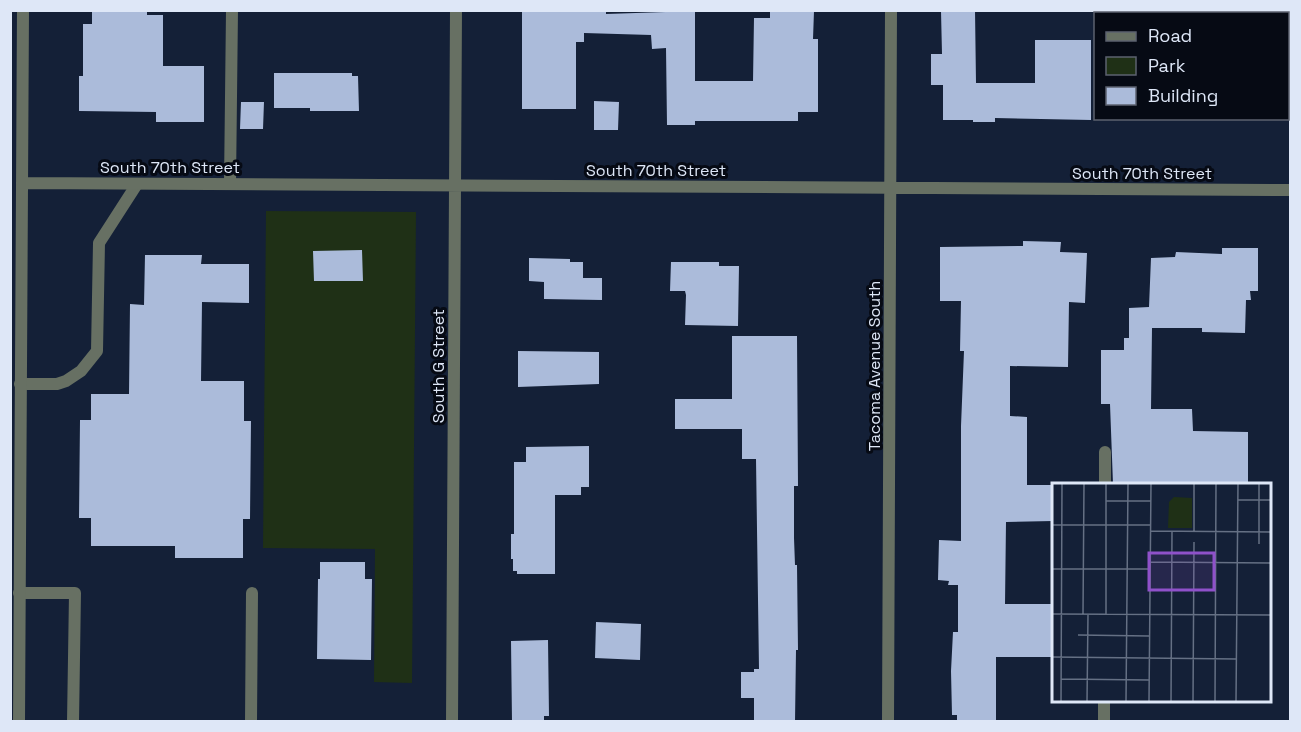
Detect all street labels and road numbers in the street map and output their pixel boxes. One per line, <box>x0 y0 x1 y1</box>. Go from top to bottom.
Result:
street label: South 70th Street <box>100 157 240 178</box>
street label: South 70th Street <box>586 160 726 181</box>
street label: South 70th Street <box>1072 163 1212 184</box>
street label: Tacoma Avenue South <box>864 281 885 451</box>
street label: South G Street <box>428 309 449 423</box>

